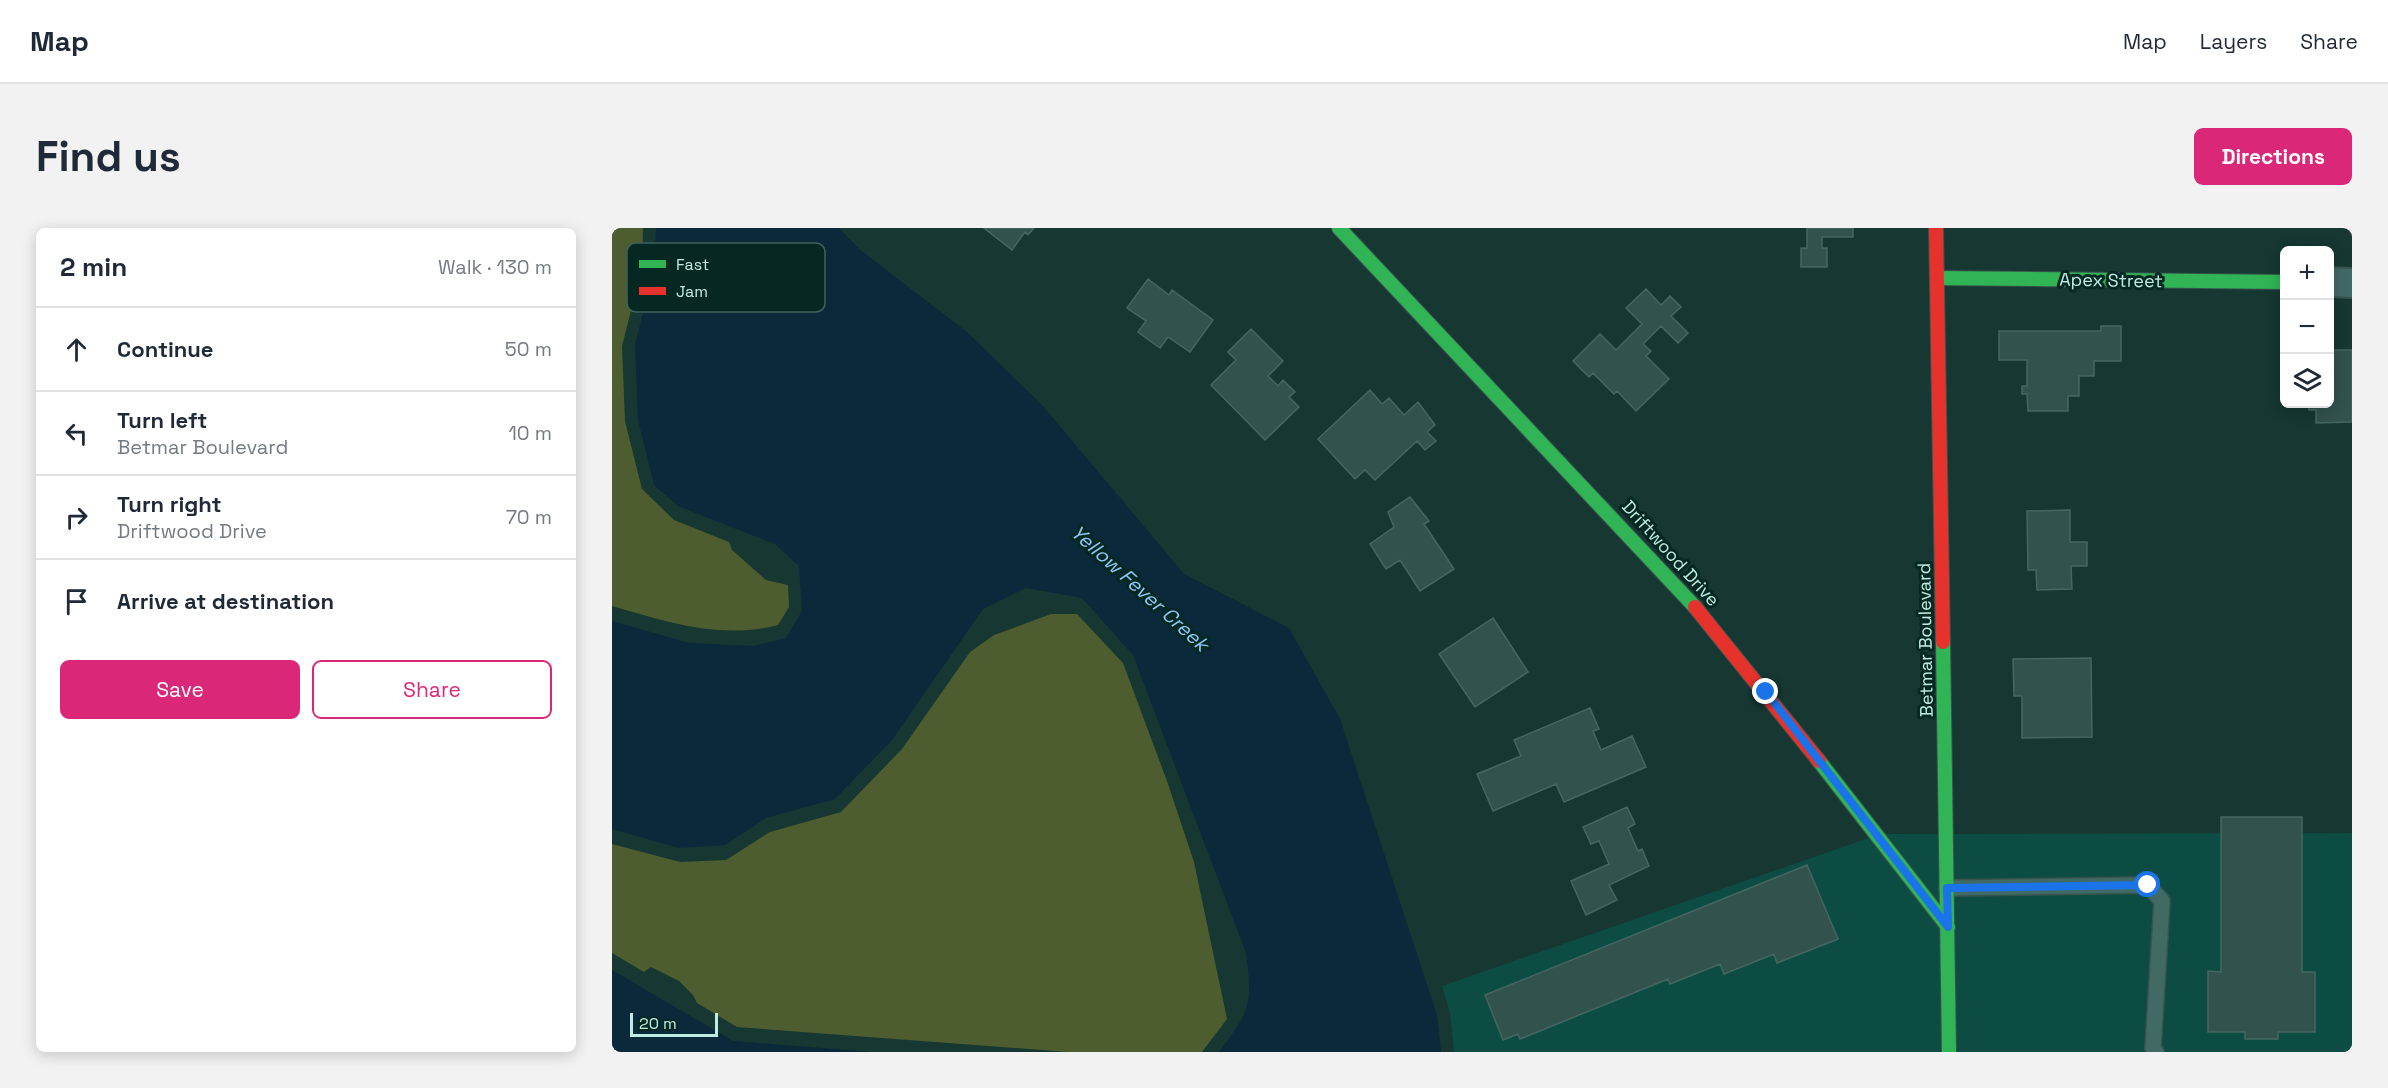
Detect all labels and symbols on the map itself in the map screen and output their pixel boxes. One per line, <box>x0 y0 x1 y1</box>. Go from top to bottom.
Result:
legend <box>627 243 825 312</box>
text: Fast <box>676 254 709 275</box>
street label: Apex Street <box>2059 268 2163 292</box>
text: Jam <box>676 281 708 302</box>
street label: Driftwood Drive <box>1617 495 1725 611</box>
water label: Yellow Fever Creek <box>1066 519 1216 658</box>
street label: Betmar Boulevard <box>1912 563 1938 717</box>
route end <box>1752 678 1778 704</box>
route start <box>2134 871 2160 897</box>
scale bar <box>630 1010 718 1038</box>

